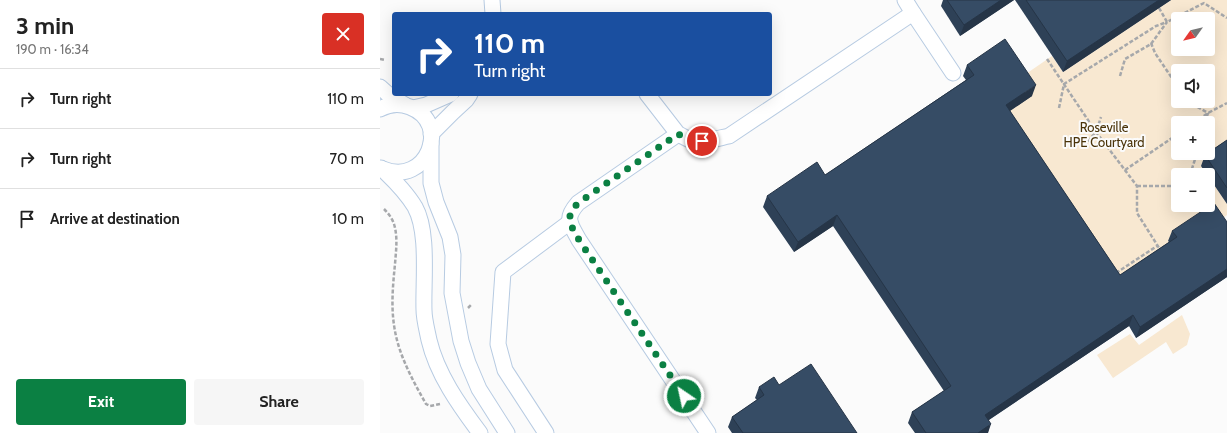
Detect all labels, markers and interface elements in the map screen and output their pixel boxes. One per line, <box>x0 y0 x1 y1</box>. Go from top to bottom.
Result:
text: 3 min <box>16 11 74 40</box>
north arrow <box>1171 12 1215 56</box>
map controls <box>1171 12 1215 212</box>
button: close <box>322 13 364 55</box>
text: 110 m <box>474 26 545 60</box>
icon: right <box>408 28 460 80</box>
text: 190 m · 16:34 <box>16 41 89 57</box>
text: Turn right <box>474 60 545 82</box>
button: sound <box>1171 64 1215 108</box>
icon: right <box>16 88 38 110</box>
text: Turn right <box>50 90 111 108</box>
text: 110 m <box>327 90 364 108</box>
button: + <box>1171 116 1215 160</box>
park label: Roseville HPE Courtyard <box>1064 119 1144 150</box>
pin <box>685 124 719 158</box>
icon: arrive <box>691 130 713 152</box>
icon: right <box>16 148 38 170</box>
text: Turn right <box>50 150 111 168</box>
text: 70 m <box>330 150 364 168</box>
button: − <box>1171 168 1215 212</box>
icon: arrive <box>16 208 38 230</box>
text: Arrive at destination <box>50 210 180 228</box>
text: 10 m <box>332 210 364 228</box>
position arrow <box>663 375 705 417</box>
button: Exit <box>16 379 186 425</box>
button: Share <box>194 379 364 425</box>

